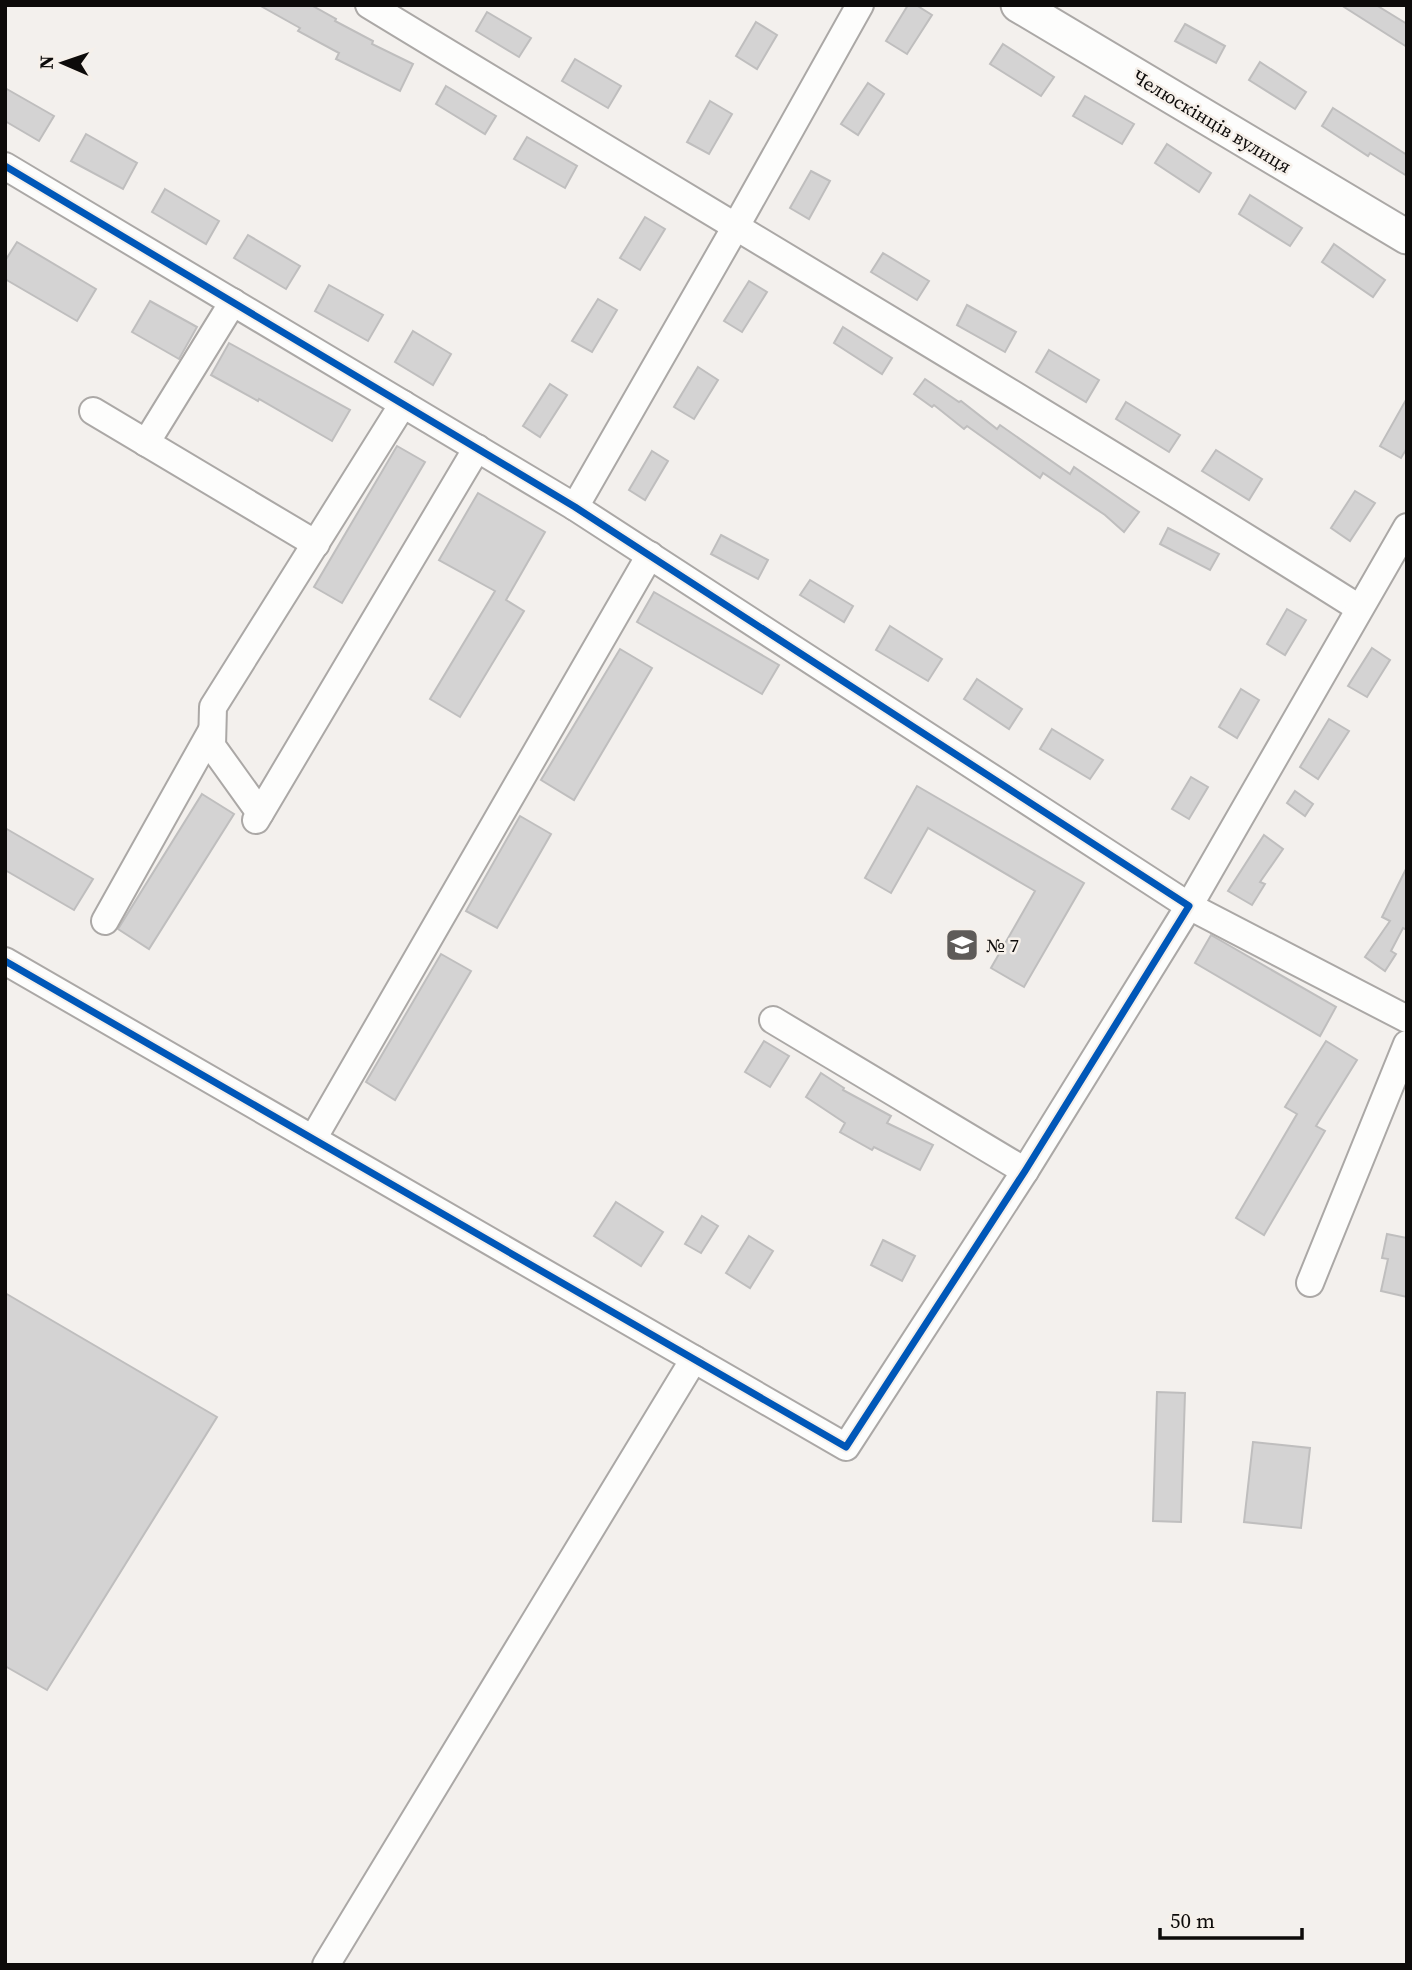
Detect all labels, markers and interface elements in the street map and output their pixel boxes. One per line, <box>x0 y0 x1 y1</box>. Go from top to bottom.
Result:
north arrow <box>28 28 98 98</box>
text: N <box>33 55 59 70</box>
street label: Челюскінців вулиця <box>1128 63 1296 179</box>
school or university icon: № 7 <box>943 926 981 964</box>
place label: № 7 <box>986 932 1019 958</box>
scale bar <box>1160 1896 1302 1940</box>
text: 50 m <box>1170 1906 1215 1935</box>

